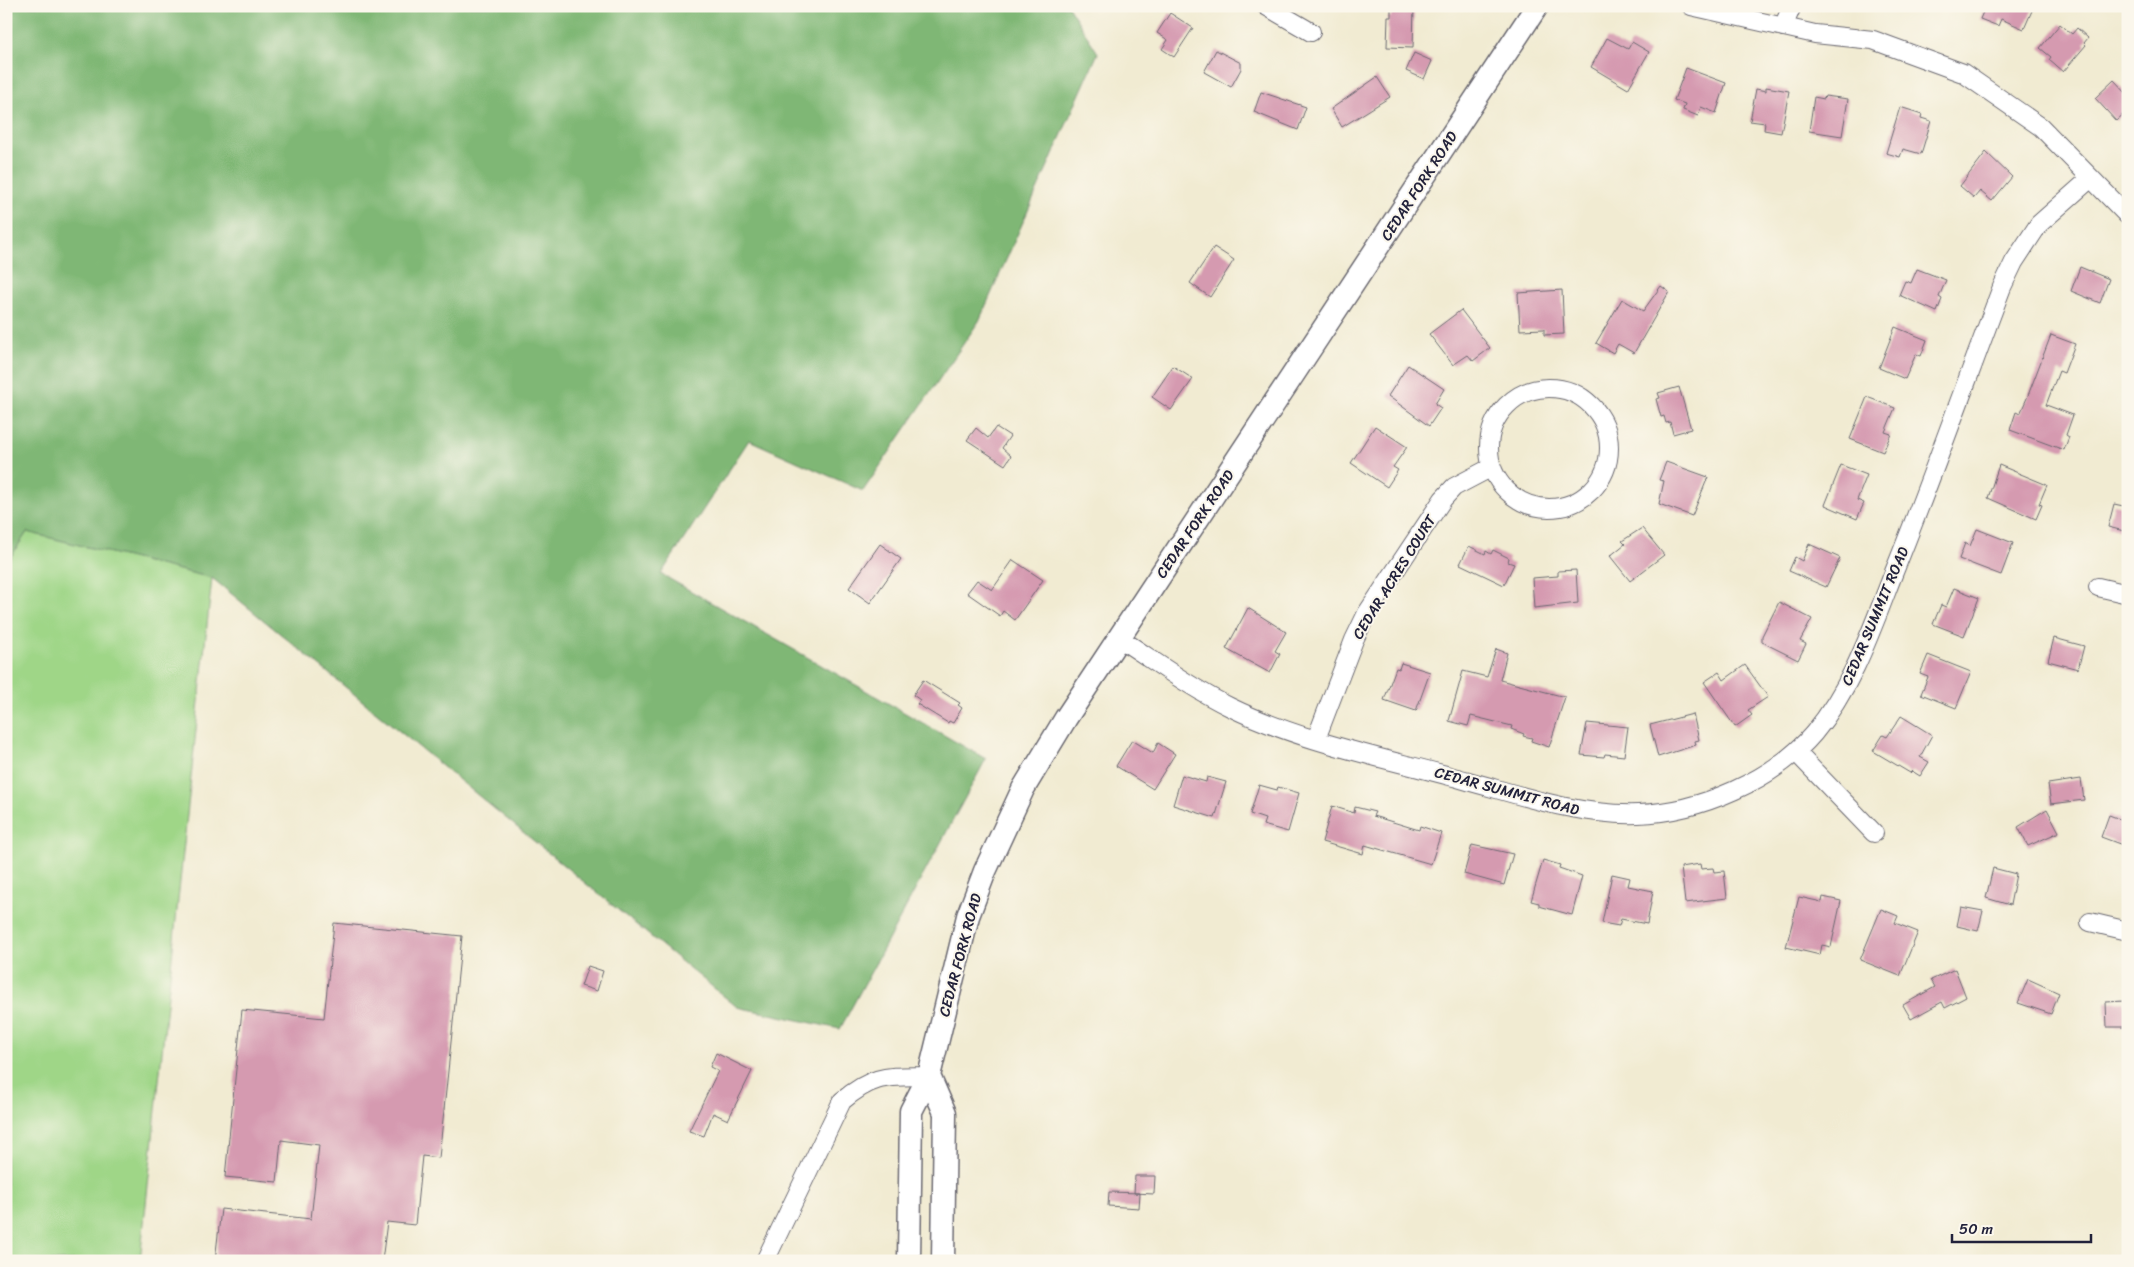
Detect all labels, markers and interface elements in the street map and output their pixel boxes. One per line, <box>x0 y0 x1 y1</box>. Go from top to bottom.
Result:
street label: CEDAR FORK ROAD <box>1374 126 1464 246</box>
street label: CEDAR FORK ROAD <box>1149 464 1241 584</box>
street label: CEDAR ACRES COURT <box>1345 508 1444 644</box>
street label: CEDAR SUMMIT ROAD <box>1834 542 1916 690</box>
street label: CEDAR SUMMIT ROAD <box>1432 759 1582 823</box>
street label: CEDAR FORK ROAD <box>931 890 989 1020</box>
scale bar <box>1952 1212 2090 1244</box>
text: 50 m <box>1959 1216 1994 1242</box>

